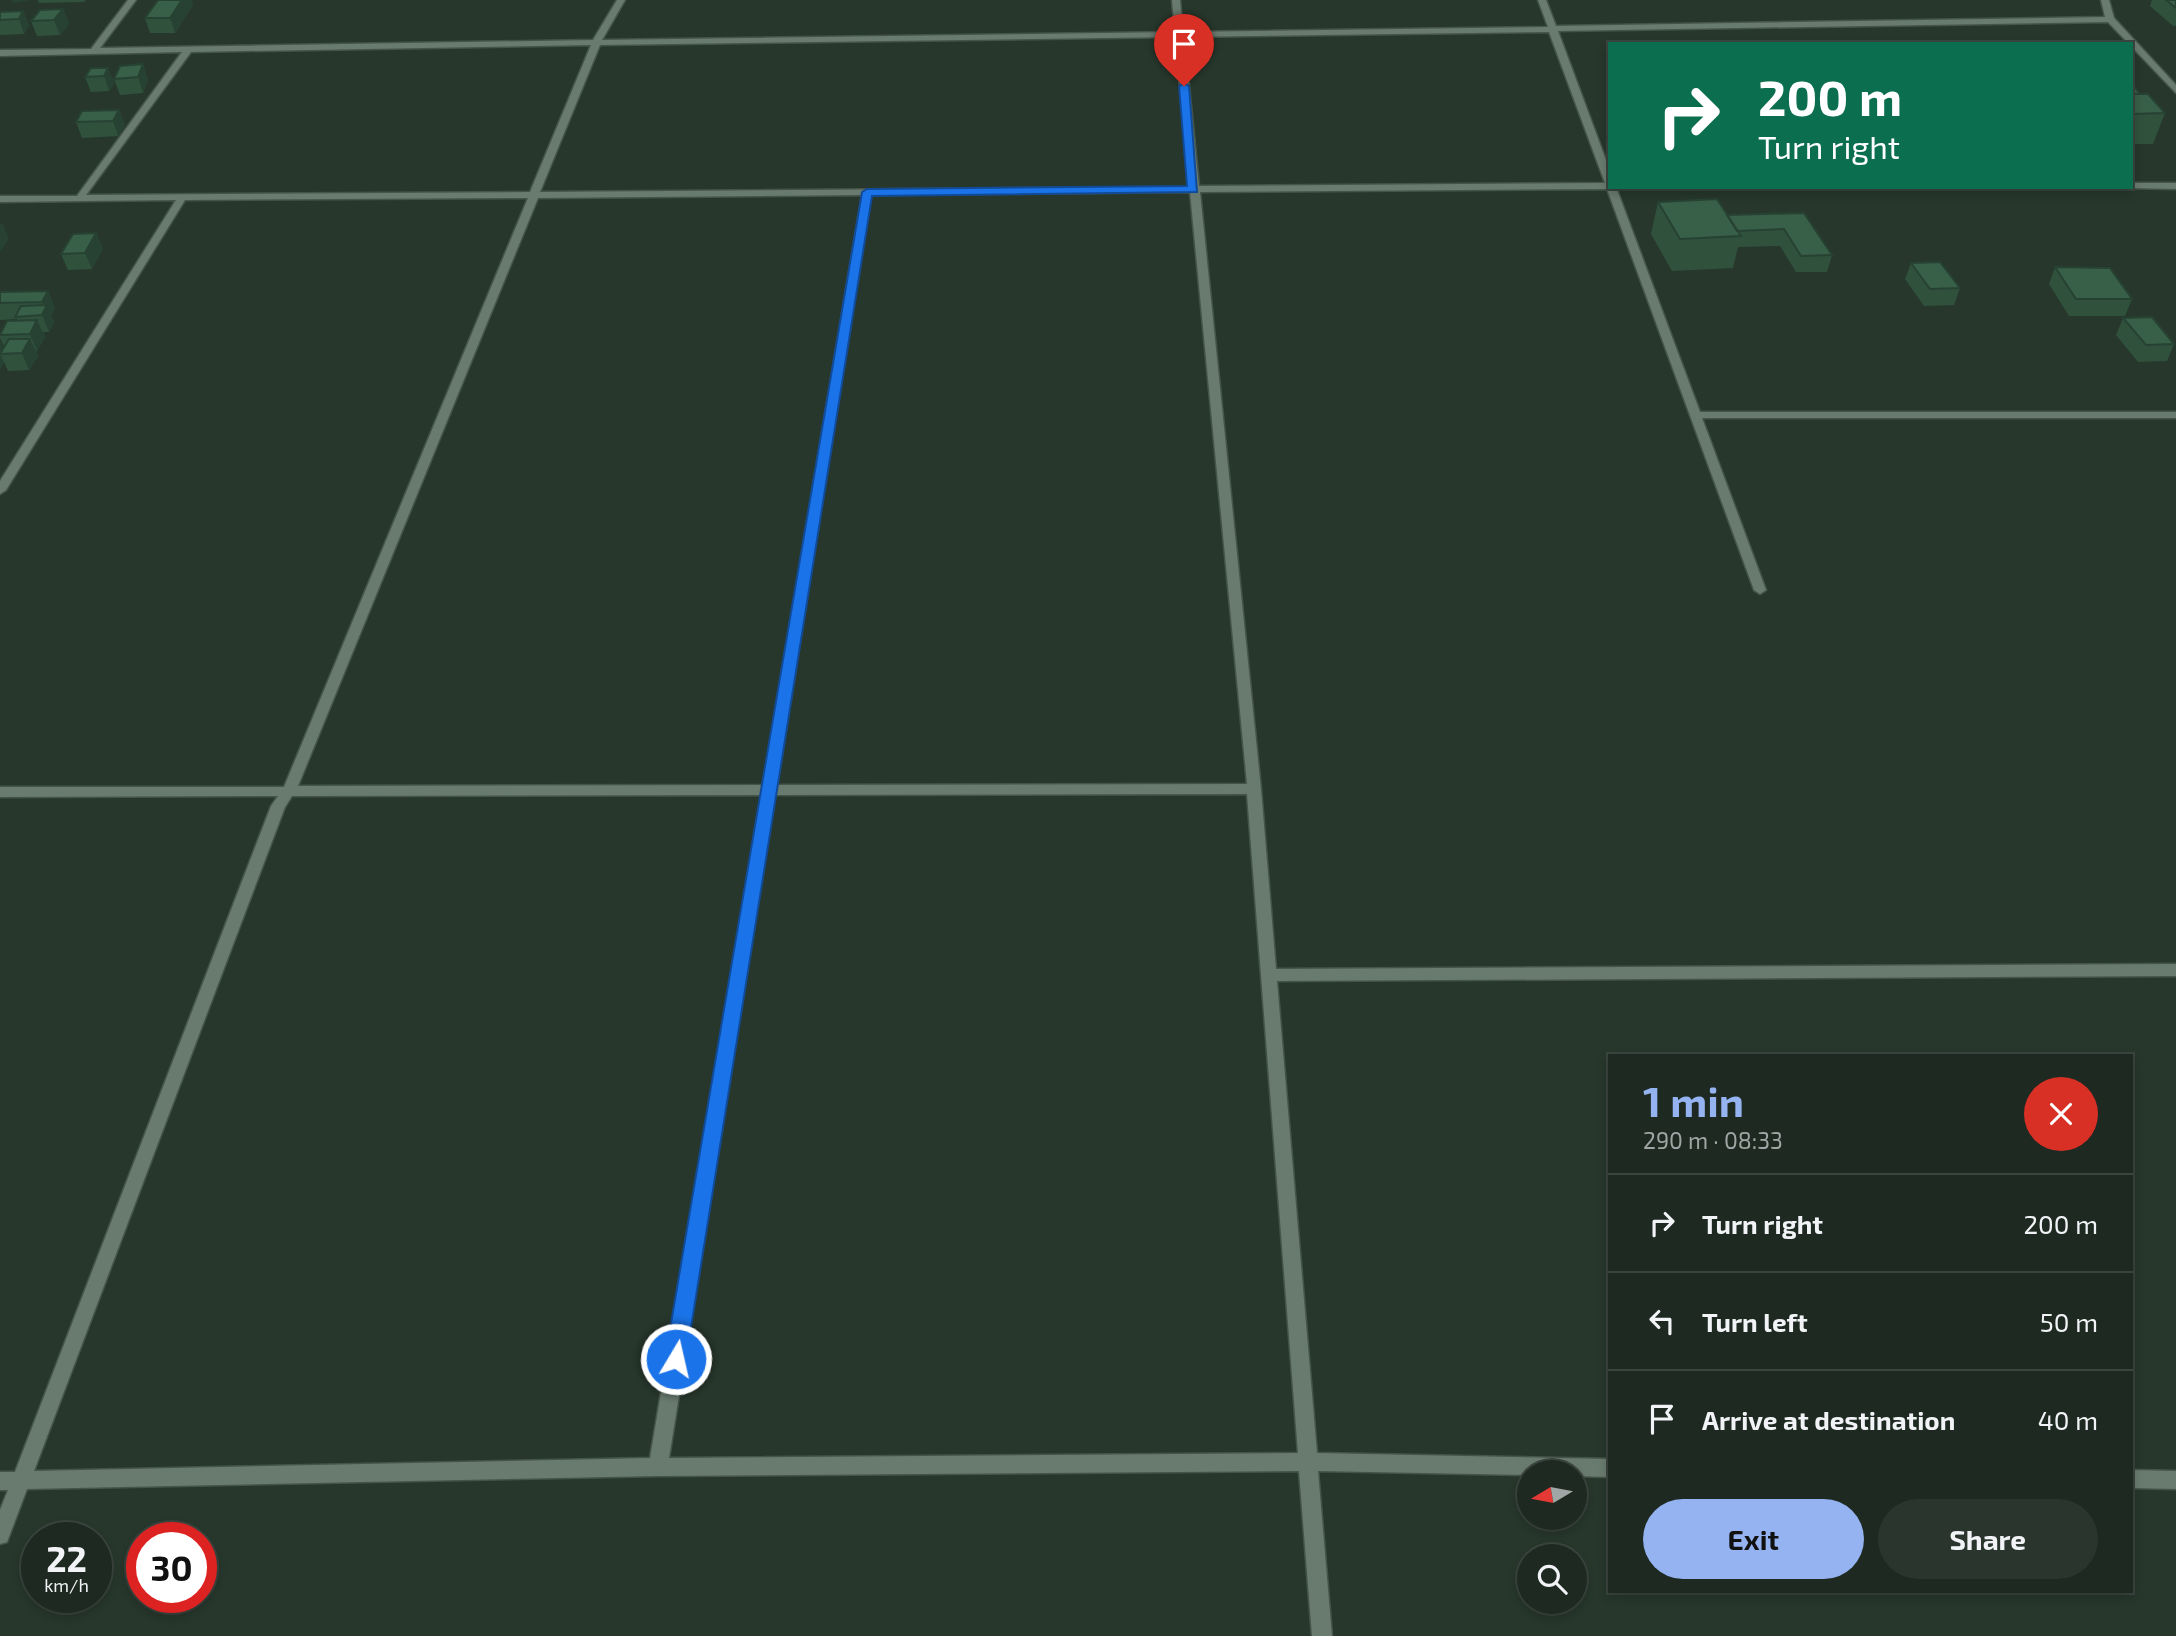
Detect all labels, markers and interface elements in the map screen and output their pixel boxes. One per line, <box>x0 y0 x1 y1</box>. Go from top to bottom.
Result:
pin <box>1154 14 1214 86</box>
icon: arrive <box>1165 25 1203 63</box>
text: 200 m <box>1758 67 1902 126</box>
icon: right <box>1643 70 1734 161</box>
text: Turn right <box>1758 127 1900 165</box>
text: 1 min <box>1643 1075 1744 1125</box>
button: close <box>2024 1077 2098 1151</box>
text: 290 m · 08:33 <box>1643 1126 1783 1154</box>
icon: right <box>1643 1204 1681 1242</box>
text: Turn right <box>1702 1208 1823 1239</box>
text: 200 m <box>2023 1208 2098 1239</box>
icon: left <box>1643 1302 1681 1340</box>
text: Turn left <box>1702 1306 1808 1337</box>
text: 50 m <box>2040 1306 2098 1337</box>
position arrow <box>639 1322 713 1396</box>
icon: arrive <box>1643 1400 1681 1438</box>
text: Arrive at destination <box>1702 1404 1955 1435</box>
text: 40 m <box>2038 1404 2098 1435</box>
north arrow <box>1517 1460 1587 1530</box>
map controls <box>1517 1460 1587 1614</box>
button: Exit <box>1643 1499 1864 1579</box>
button: Share <box>1878 1499 2098 1579</box>
speed limit sign: 30 <box>126 1522 217 1613</box>
text: 22 <box>46 1537 87 1579</box>
button: search <box>1517 1544 1587 1614</box>
text: km/h <box>44 1574 89 1596</box>

